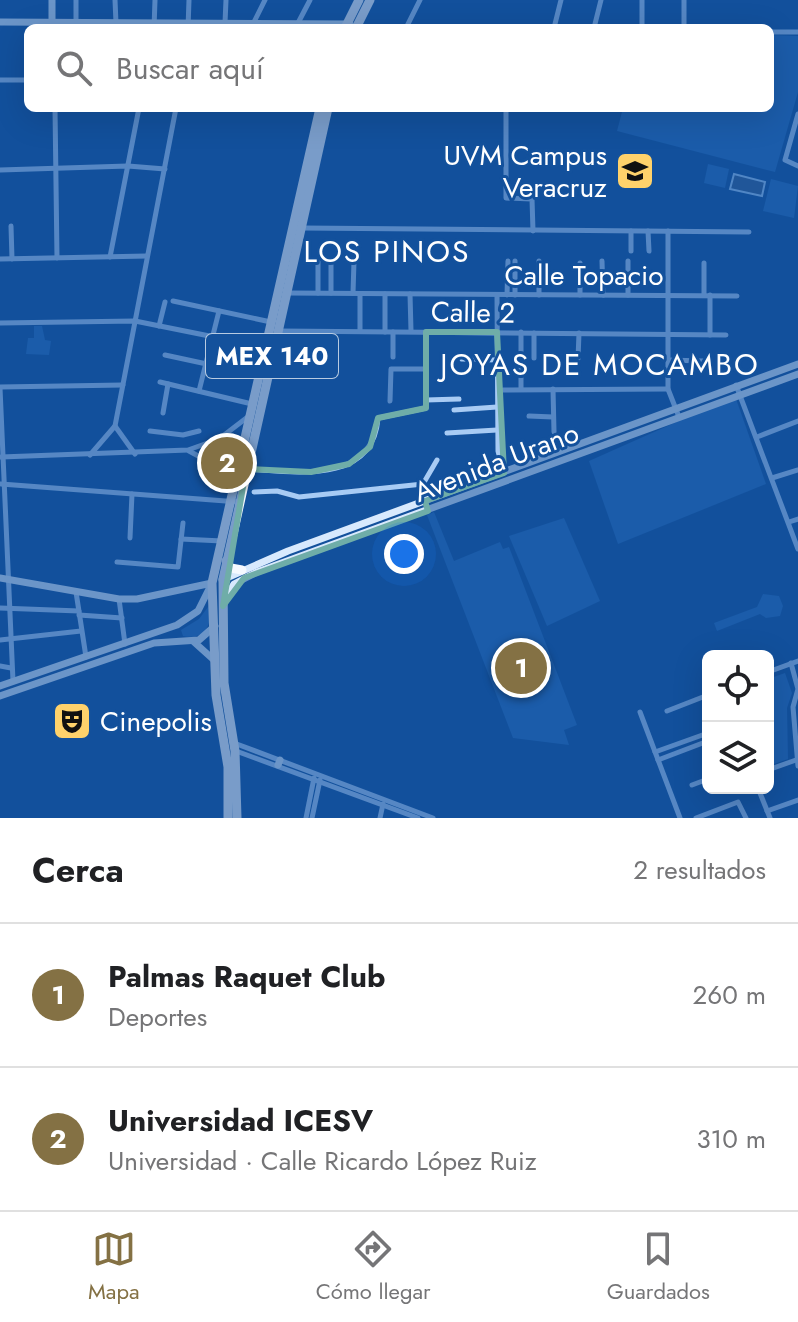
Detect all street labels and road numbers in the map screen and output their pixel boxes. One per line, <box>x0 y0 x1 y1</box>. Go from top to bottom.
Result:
street label: Calle Topacio <box>504 255 664 296</box>
street label: Calle 2 <box>430 291 515 334</box>
road number: MEX 140 <box>206 334 338 378</box>
street label: Avenida Urano <box>408 412 585 513</box>

